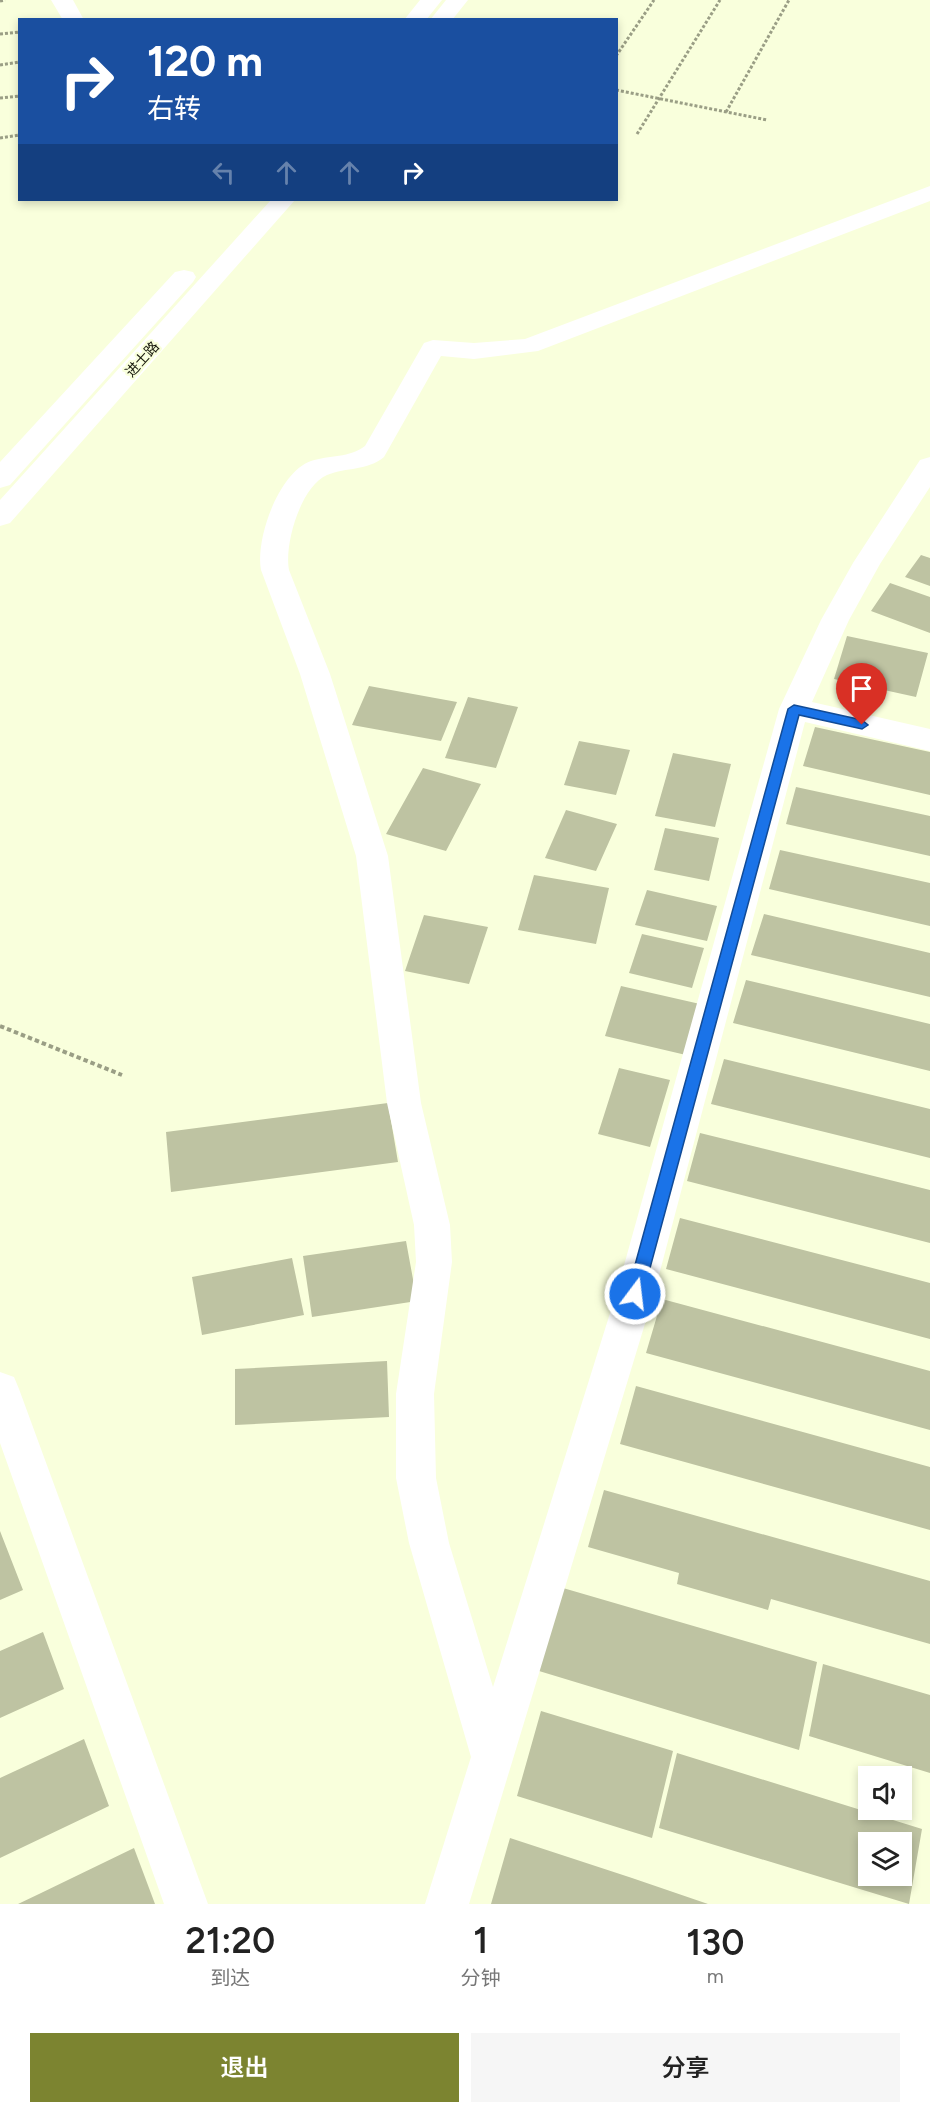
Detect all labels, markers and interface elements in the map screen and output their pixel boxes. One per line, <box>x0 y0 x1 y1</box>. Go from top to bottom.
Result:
text: 120 m <box>147 36 263 87</box>
icon: right <box>48 42 126 120</box>
text: 右转 <box>147 92 201 125</box>
icon: left <box>207 156 240 189</box>
icon: ahead <box>270 156 303 189</box>
icon: ahead <box>333 156 366 189</box>
icon: right <box>396 156 429 189</box>
street label: 进士路 <box>122 338 163 381</box>
pin <box>836 663 887 725</box>
icon: arrive <box>845 672 878 705</box>
position arrow <box>603 1262 667 1326</box>
map controls <box>858 1766 912 1886</box>
button: sound <box>858 1766 912 1820</box>
button: layers <box>858 1832 912 1886</box>
text: 21:20 <box>186 1919 275 1962</box>
text: 1 <box>473 1919 488 1962</box>
text: 130 <box>686 1921 744 1964</box>
text: m <box>707 1964 724 1988</box>
text: 到达 <box>210 1966 250 1990</box>
text: 分钟 <box>461 1966 501 1990</box>
button: 退出 <box>30 2033 459 2102</box>
button: 分享 <box>471 2033 900 2102</box>

